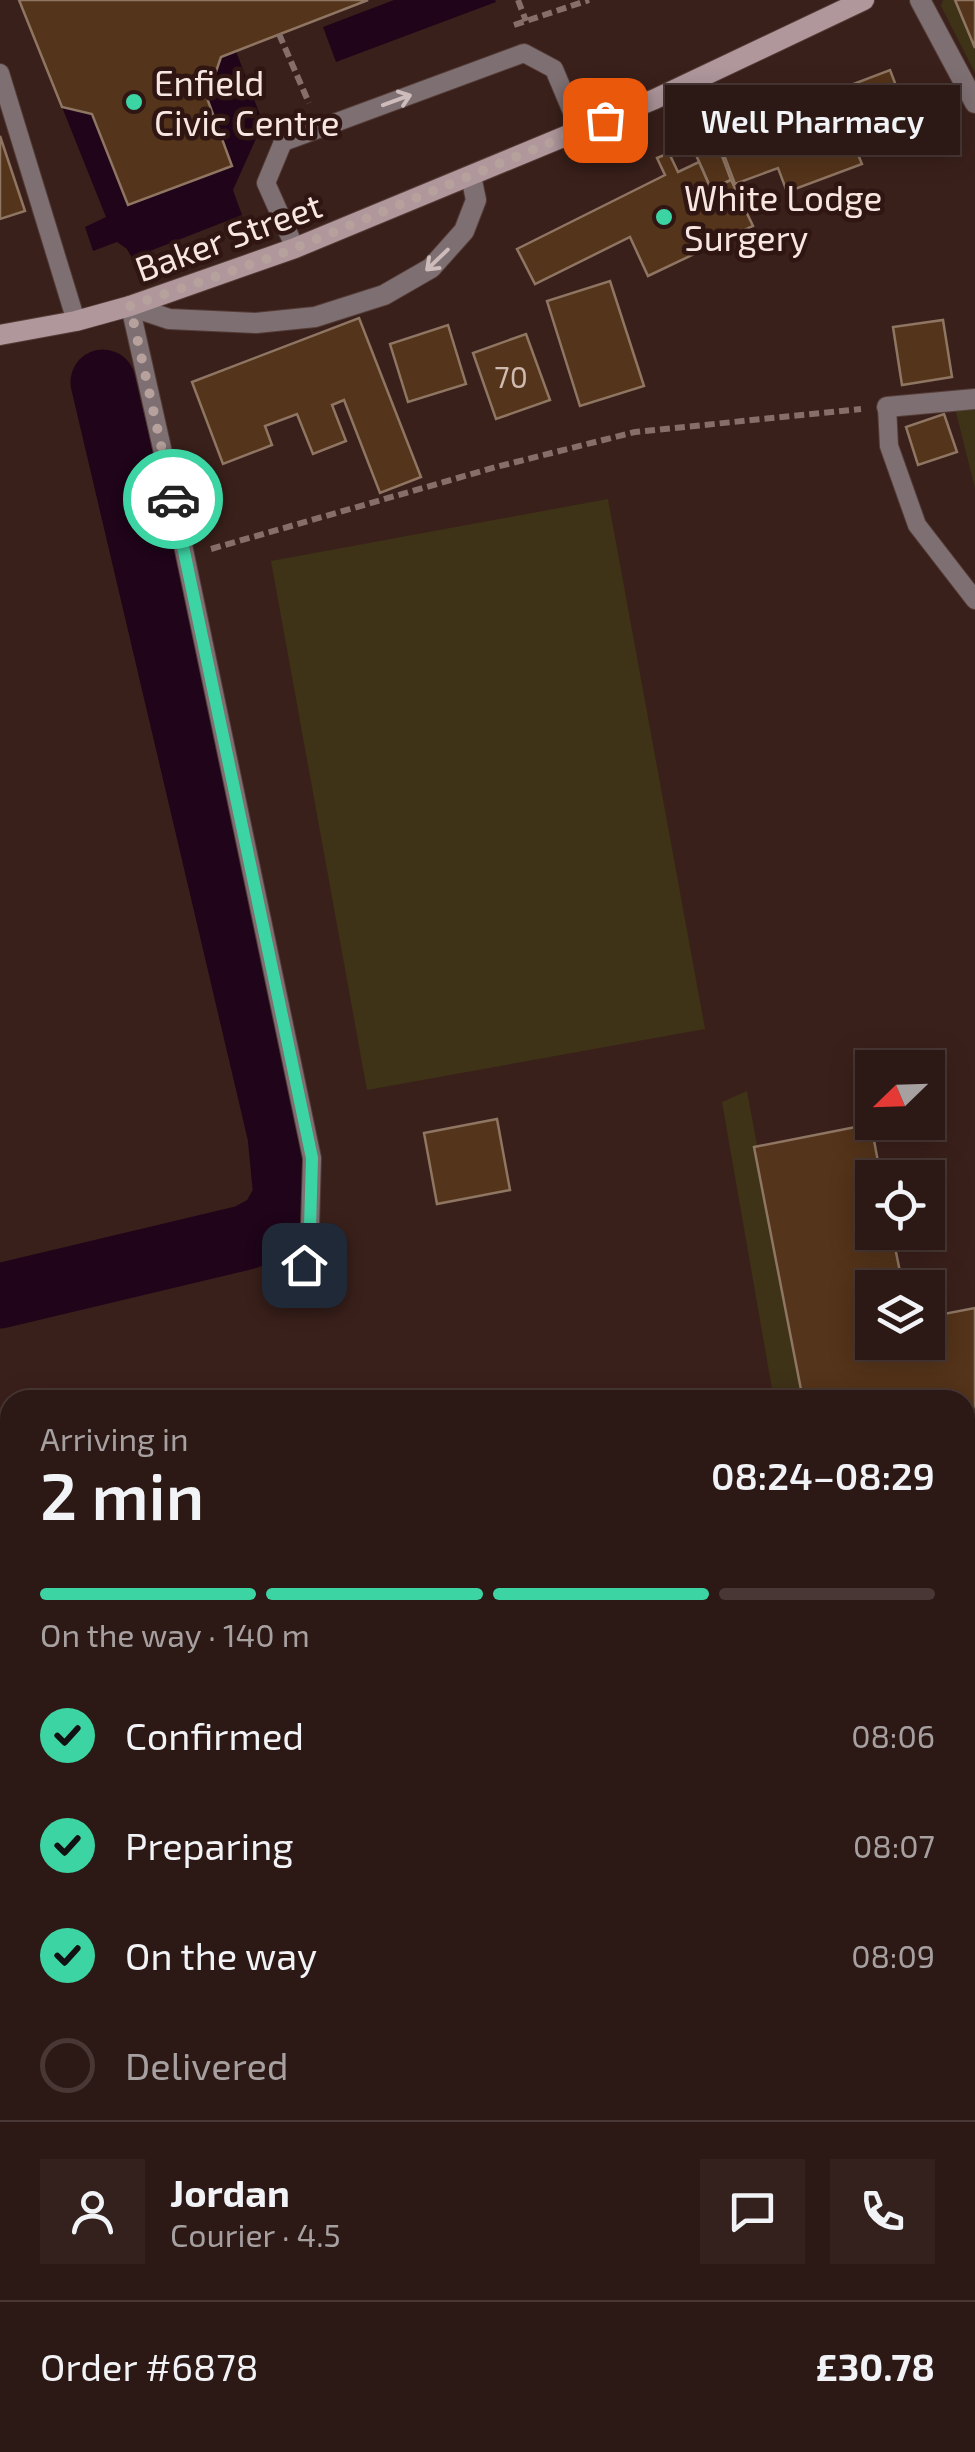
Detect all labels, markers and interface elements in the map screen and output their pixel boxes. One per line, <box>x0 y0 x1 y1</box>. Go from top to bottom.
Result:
place label: Enfield Civic Centre <box>154 61 340 143</box>
pin <box>563 78 648 163</box>
callout: Well Pharmacy <box>665 85 960 155</box>
one-way arrow <box>381 90 412 108</box>
marker: Enfield Civic Centre <box>123 91 145 113</box>
icon: bag <box>578 93 633 148</box>
text: Well Pharmacy <box>701 101 924 139</box>
place label: White Lodge Surgery <box>684 176 882 258</box>
street label: Baker Street <box>129 183 327 289</box>
marker: White Lodge Surgery <box>653 206 675 228</box>
one-way arrow <box>426 247 450 271</box>
house number: 70 <box>494 358 528 394</box>
courier <box>123 449 223 549</box>
icon: car <box>146 472 201 527</box>
north arrow <box>855 1050 945 1140</box>
map controls <box>855 1050 945 1360</box>
button: locate <box>855 1160 945 1250</box>
pin <box>262 1223 347 1308</box>
icon: home <box>277 1238 332 1293</box>
button: layers <box>855 1270 945 1360</box>
text: Arriving in <box>40 1419 189 1457</box>
text: 08:24–08:29 <box>711 1452 935 1498</box>
text: 2 min <box>40 1455 204 1533</box>
text: On the way · 140 m <box>40 1615 310 1653</box>
icon: check <box>40 1708 95 1763</box>
text: Confirmed <box>125 1712 304 1758</box>
text: 08:06 <box>851 1716 935 1754</box>
icon: check <box>40 1818 95 1873</box>
text: Preparing <box>125 1822 293 1868</box>
text: 08:07 <box>853 1826 935 1864</box>
icon: check <box>40 1928 95 1983</box>
text: On the way <box>125 1932 317 1978</box>
text: 08:09 <box>851 1936 935 1974</box>
text: Delivered <box>125 2042 289 2088</box>
button: person <box>40 2159 145 2264</box>
button: chat <box>700 2159 805 2264</box>
button: phone <box>830 2159 935 2264</box>
text: Jordan <box>170 2169 290 2215</box>
text: Courier · 4.5 <box>170 2215 341 2253</box>
text: Order #6878 <box>40 2343 259 2389</box>
text: £30.78 <box>815 2343 935 2389</box>

